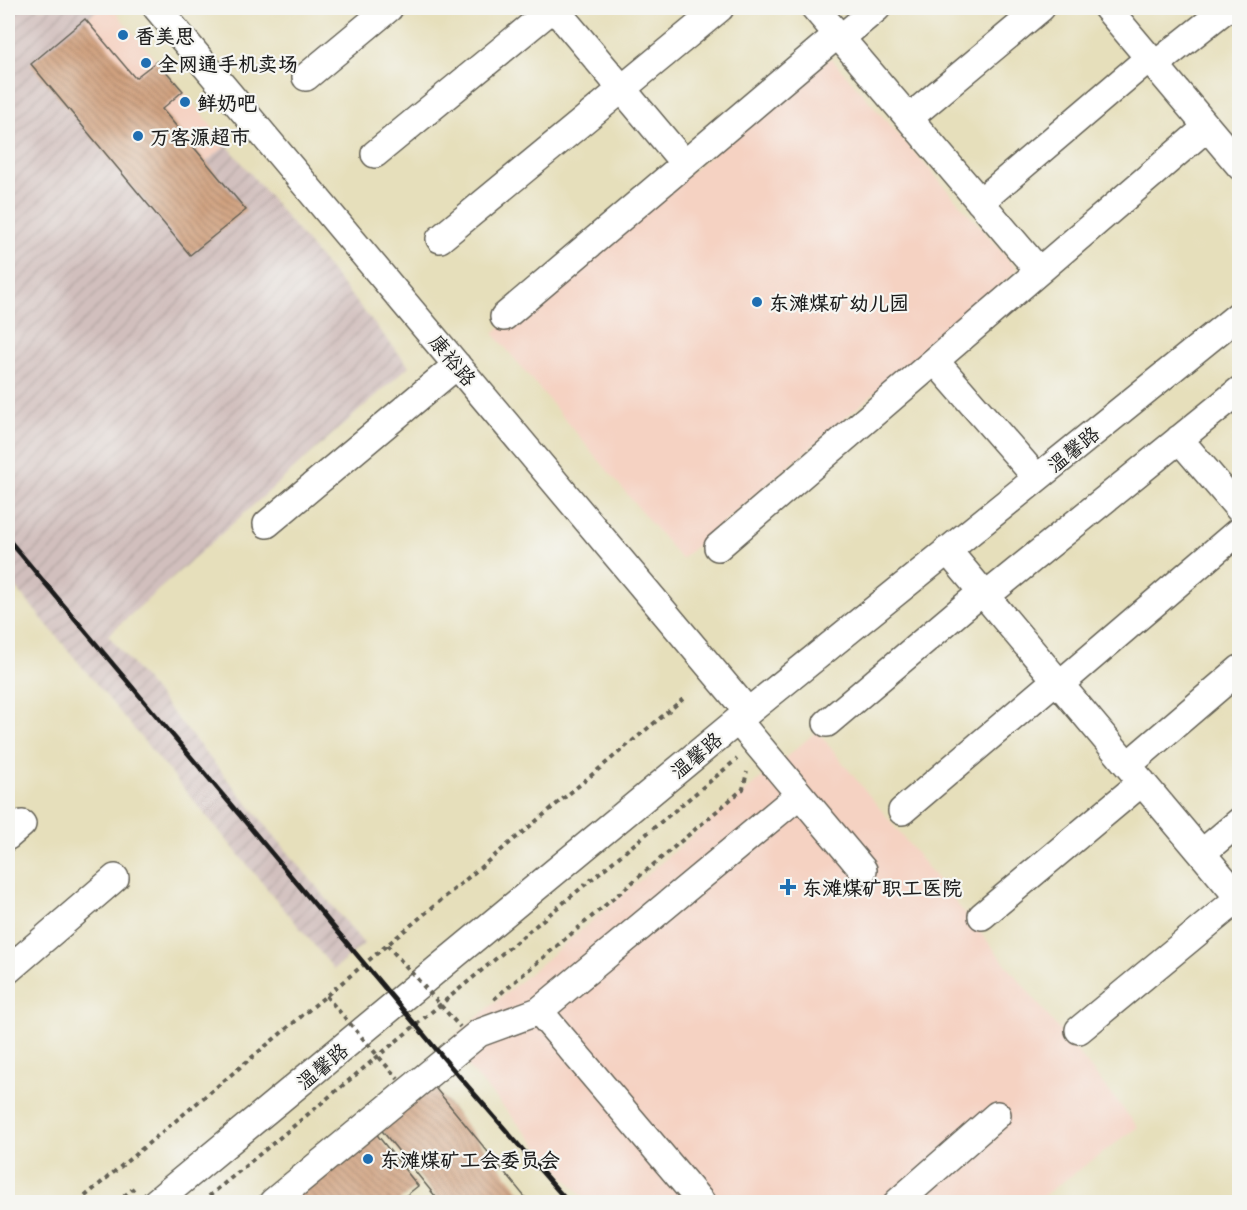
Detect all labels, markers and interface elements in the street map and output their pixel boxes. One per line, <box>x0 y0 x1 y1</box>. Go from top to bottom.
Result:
place label: 香美思 <box>135 23 195 48</box>
marker: 香美思 <box>116 28 130 42</box>
place label: 全网通手机卖场 <box>158 51 298 76</box>
marker: 全网通手机卖场 <box>139 56 153 70</box>
place label: 鲜奶吧 <box>197 90 257 115</box>
marker: 鲜奶吧 <box>178 95 192 109</box>
place label: 万客源超市 <box>150 124 250 149</box>
marker: 万客源超市 <box>131 129 145 143</box>
place label: 东滩煤矿幼儿园 <box>769 290 909 315</box>
marker: 东滩煤矿幼儿园 <box>750 295 764 309</box>
street label: 康裕路 <box>424 329 483 392</box>
street label: 温馨路 <box>1042 420 1105 478</box>
street label: 温馨路 <box>665 725 728 784</box>
place label: 东滩煤矿职工医院 <box>802 875 962 900</box>
marker: 东滩煤矿职工医院 <box>779 878 797 896</box>
street label: 温馨路 <box>291 1036 354 1095</box>
place label: 东滩煤矿工会委员会 <box>380 1147 560 1172</box>
marker: 东滩煤矿工会委员会 <box>361 1152 375 1166</box>

